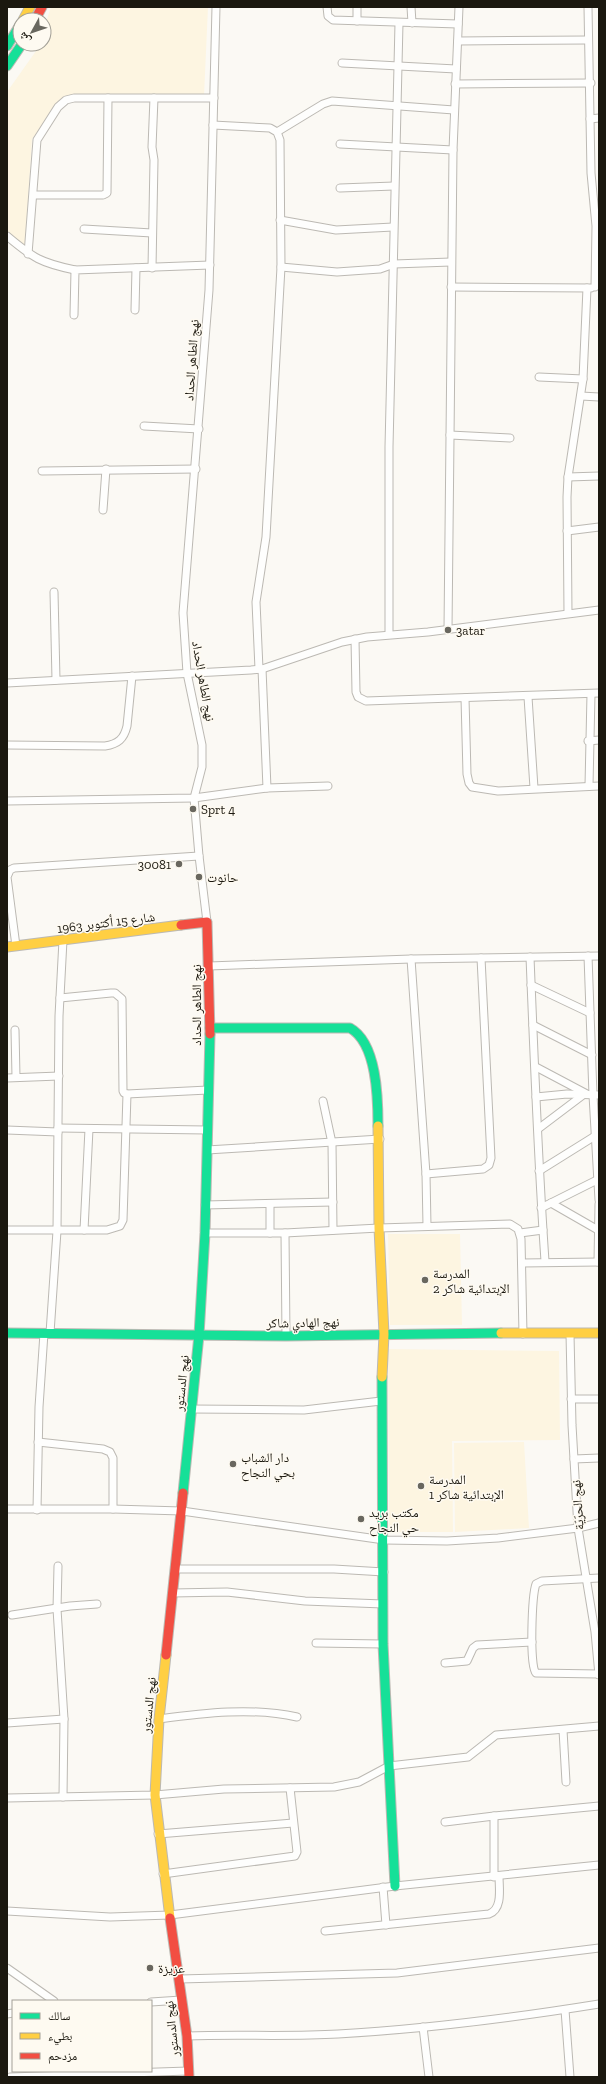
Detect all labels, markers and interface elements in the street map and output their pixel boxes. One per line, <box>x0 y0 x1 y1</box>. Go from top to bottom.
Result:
north arrow <box>12 12 52 52</box>
text: ش <box>16 29 34 47</box>
street label: نهج الطاهر الحداد <box>181 319 204 401</box>
place label: 3atar <box>456 623 485 638</box>
marker: 3atar <box>443 625 453 635</box>
street label: نهج الطاهر الحداد <box>187 640 218 723</box>
place label: Sprt 4 <box>201 802 235 817</box>
marker: Sprt 4 <box>188 804 198 814</box>
place label: 30081 <box>138 857 171 872</box>
marker: 30081 <box>174 859 184 869</box>
place label: حانوت <box>207 870 238 886</box>
marker: حانوت <box>194 872 204 882</box>
street label: شارع 15 أكتوبر 1963 <box>56 909 156 938</box>
street label: نهج الطاهر الحداد <box>189 964 206 1046</box>
place label: المدرسة الإبتدائية شاكر 2 <box>433 1266 510 1297</box>
marker: المدرسة الإبتدائية شاكر 2 <box>420 1275 430 1285</box>
street label: نهج الهادي شاكر <box>265 1314 340 1334</box>
street label: نهج الدستور <box>171 1354 194 1413</box>
place label: دار الشباب بحي النجاح <box>241 1450 295 1483</box>
marker: دار الشباب بحي النجاح <box>228 1459 238 1469</box>
place label: المدرسة الإبتدائية شاكر 1 <box>429 1472 504 1503</box>
street label: نهج الحرّيّة <box>568 1479 589 1531</box>
marker: المدرسة الإبتدائية شاكر 1 <box>416 1481 426 1491</box>
place label: مكتب بريد حي النجاح <box>369 1505 419 1538</box>
marker: مكتب بريد حي النجاح <box>356 1514 366 1524</box>
street label: نهج الدستور <box>138 1676 161 1735</box>
place label: عزيزة <box>158 1961 185 1977</box>
marker: عزيزة <box>145 1963 155 1973</box>
legend <box>12 2000 152 2072</box>
street label: نهج الدستور <box>161 2000 184 2059</box>
text: سالك <box>48 2009 70 2023</box>
text: بطيء <box>48 2029 72 2046</box>
text: مزدحم <box>48 2049 77 2064</box>

